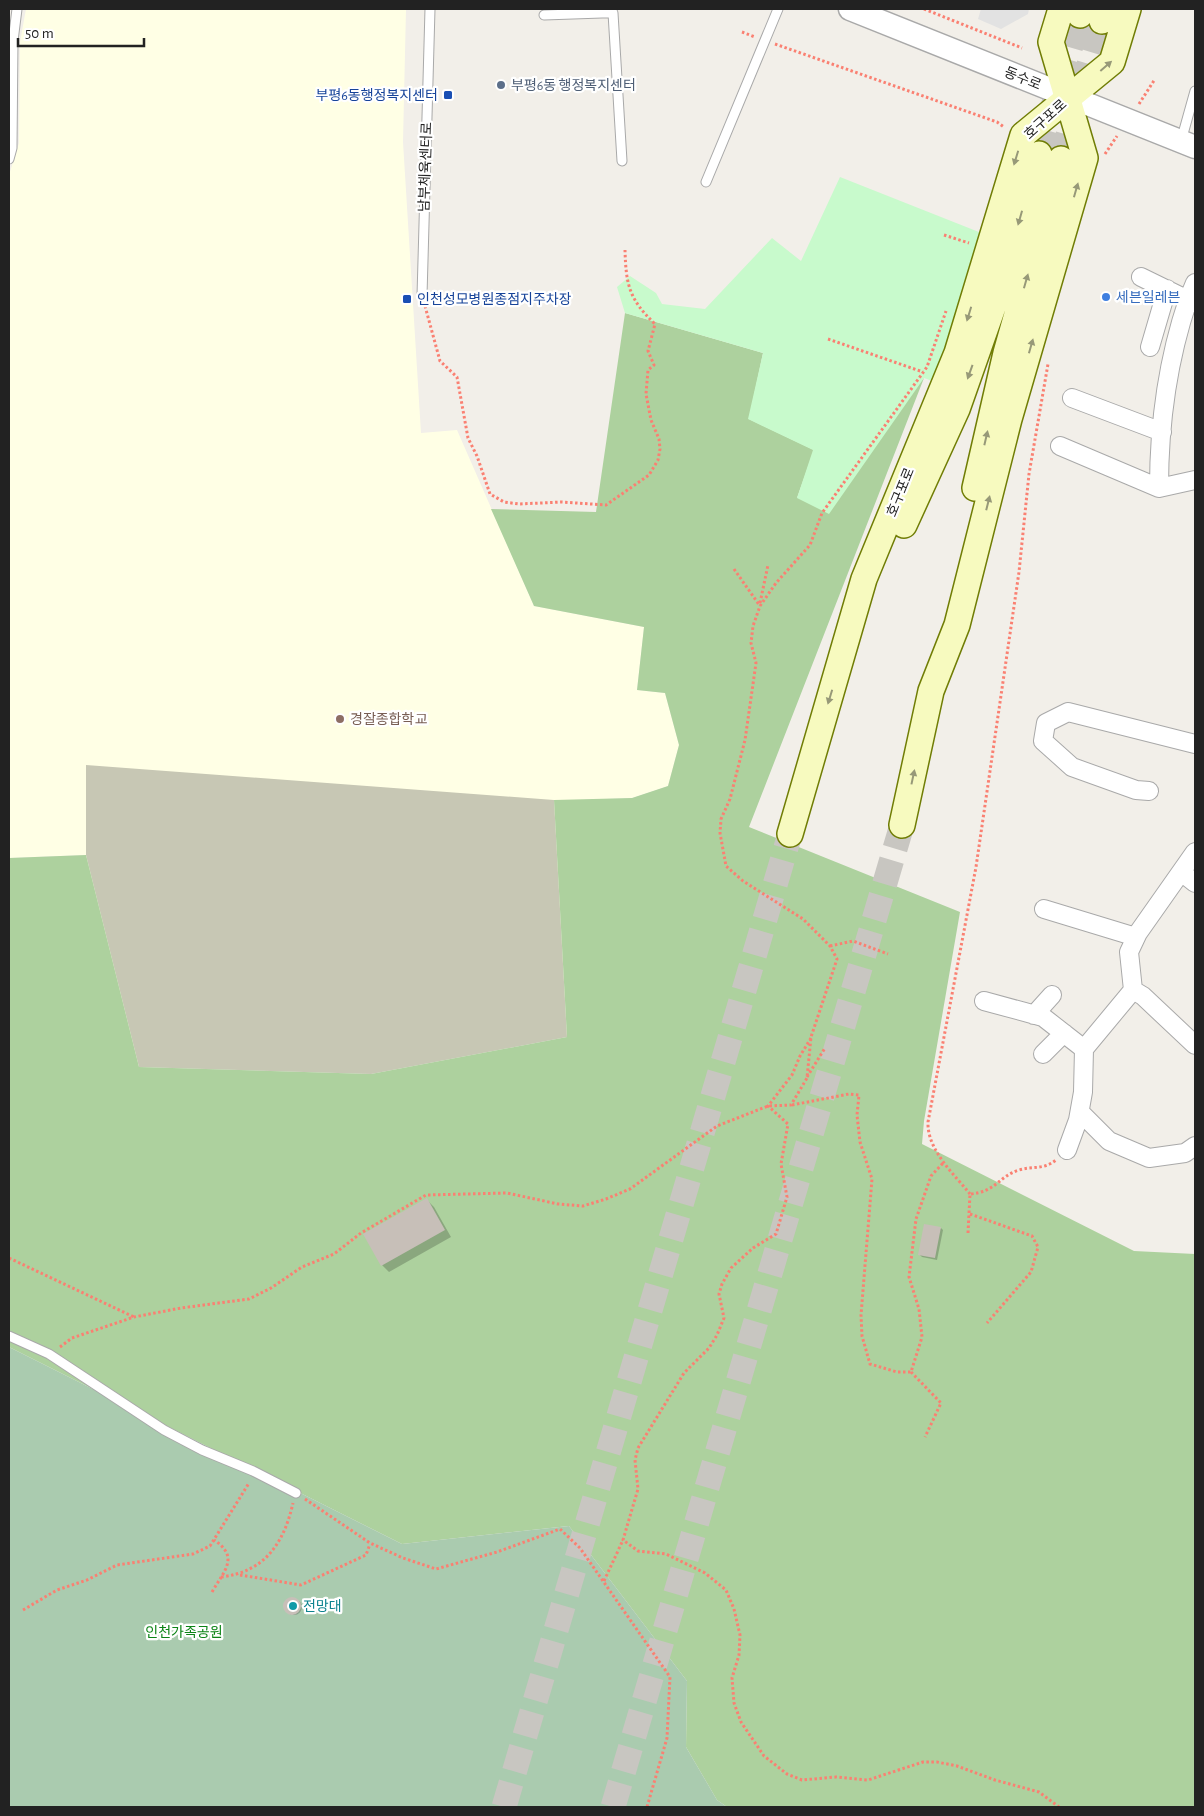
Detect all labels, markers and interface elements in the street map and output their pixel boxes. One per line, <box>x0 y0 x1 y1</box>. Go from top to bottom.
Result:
scale bar <box>18 15 144 47</box>
text: 50 m <box>25 26 54 41</box>
one-way arrow <box>1100 61 1113 72</box>
street label: 동수로 <box>1002 65 1043 93</box>
place label: 부평6동 행정복지센터 <box>511 78 636 93</box>
marker: 부평6동 행정복지센터 <box>495 79 507 91</box>
place label: 부평6동행정복지센터 <box>316 88 438 103</box>
marker: 부평6동행정복지센터 <box>442 89 454 101</box>
street label: 호구포로 <box>1022 97 1070 142</box>
street label: 남부체육센터로 <box>416 122 435 212</box>
one-way arrow <box>1011 151 1019 166</box>
one-way arrow <box>1072 182 1080 197</box>
one-way arrow <box>1016 210 1024 225</box>
one-way arrow <box>1022 273 1030 288</box>
place label: 세븐일레븐 <box>1116 290 1181 305</box>
place label: 인천성모병원종점지주차장 <box>417 291 572 307</box>
marker: 세븐일레븐 <box>1100 291 1112 303</box>
marker: 인천성모병원종점지주차장 <box>401 293 413 305</box>
one-way arrow <box>964 307 972 322</box>
one-way arrow <box>1027 338 1035 353</box>
one-way arrow <box>966 365 974 380</box>
one-way arrow <box>982 431 990 446</box>
street label: 호구포로 <box>885 466 917 519</box>
one-way arrow <box>984 495 992 510</box>
one-way arrow <box>826 689 834 704</box>
place label: 경잘종합학교 <box>350 711 427 727</box>
marker: 경잘종합학교 <box>334 713 346 725</box>
one-way arrow <box>909 769 917 785</box>
place label: 전망대 <box>303 1599 342 1614</box>
marker: 전망대 <box>287 1600 299 1612</box>
park label: 인천가족공원 <box>145 1624 223 1640</box>

